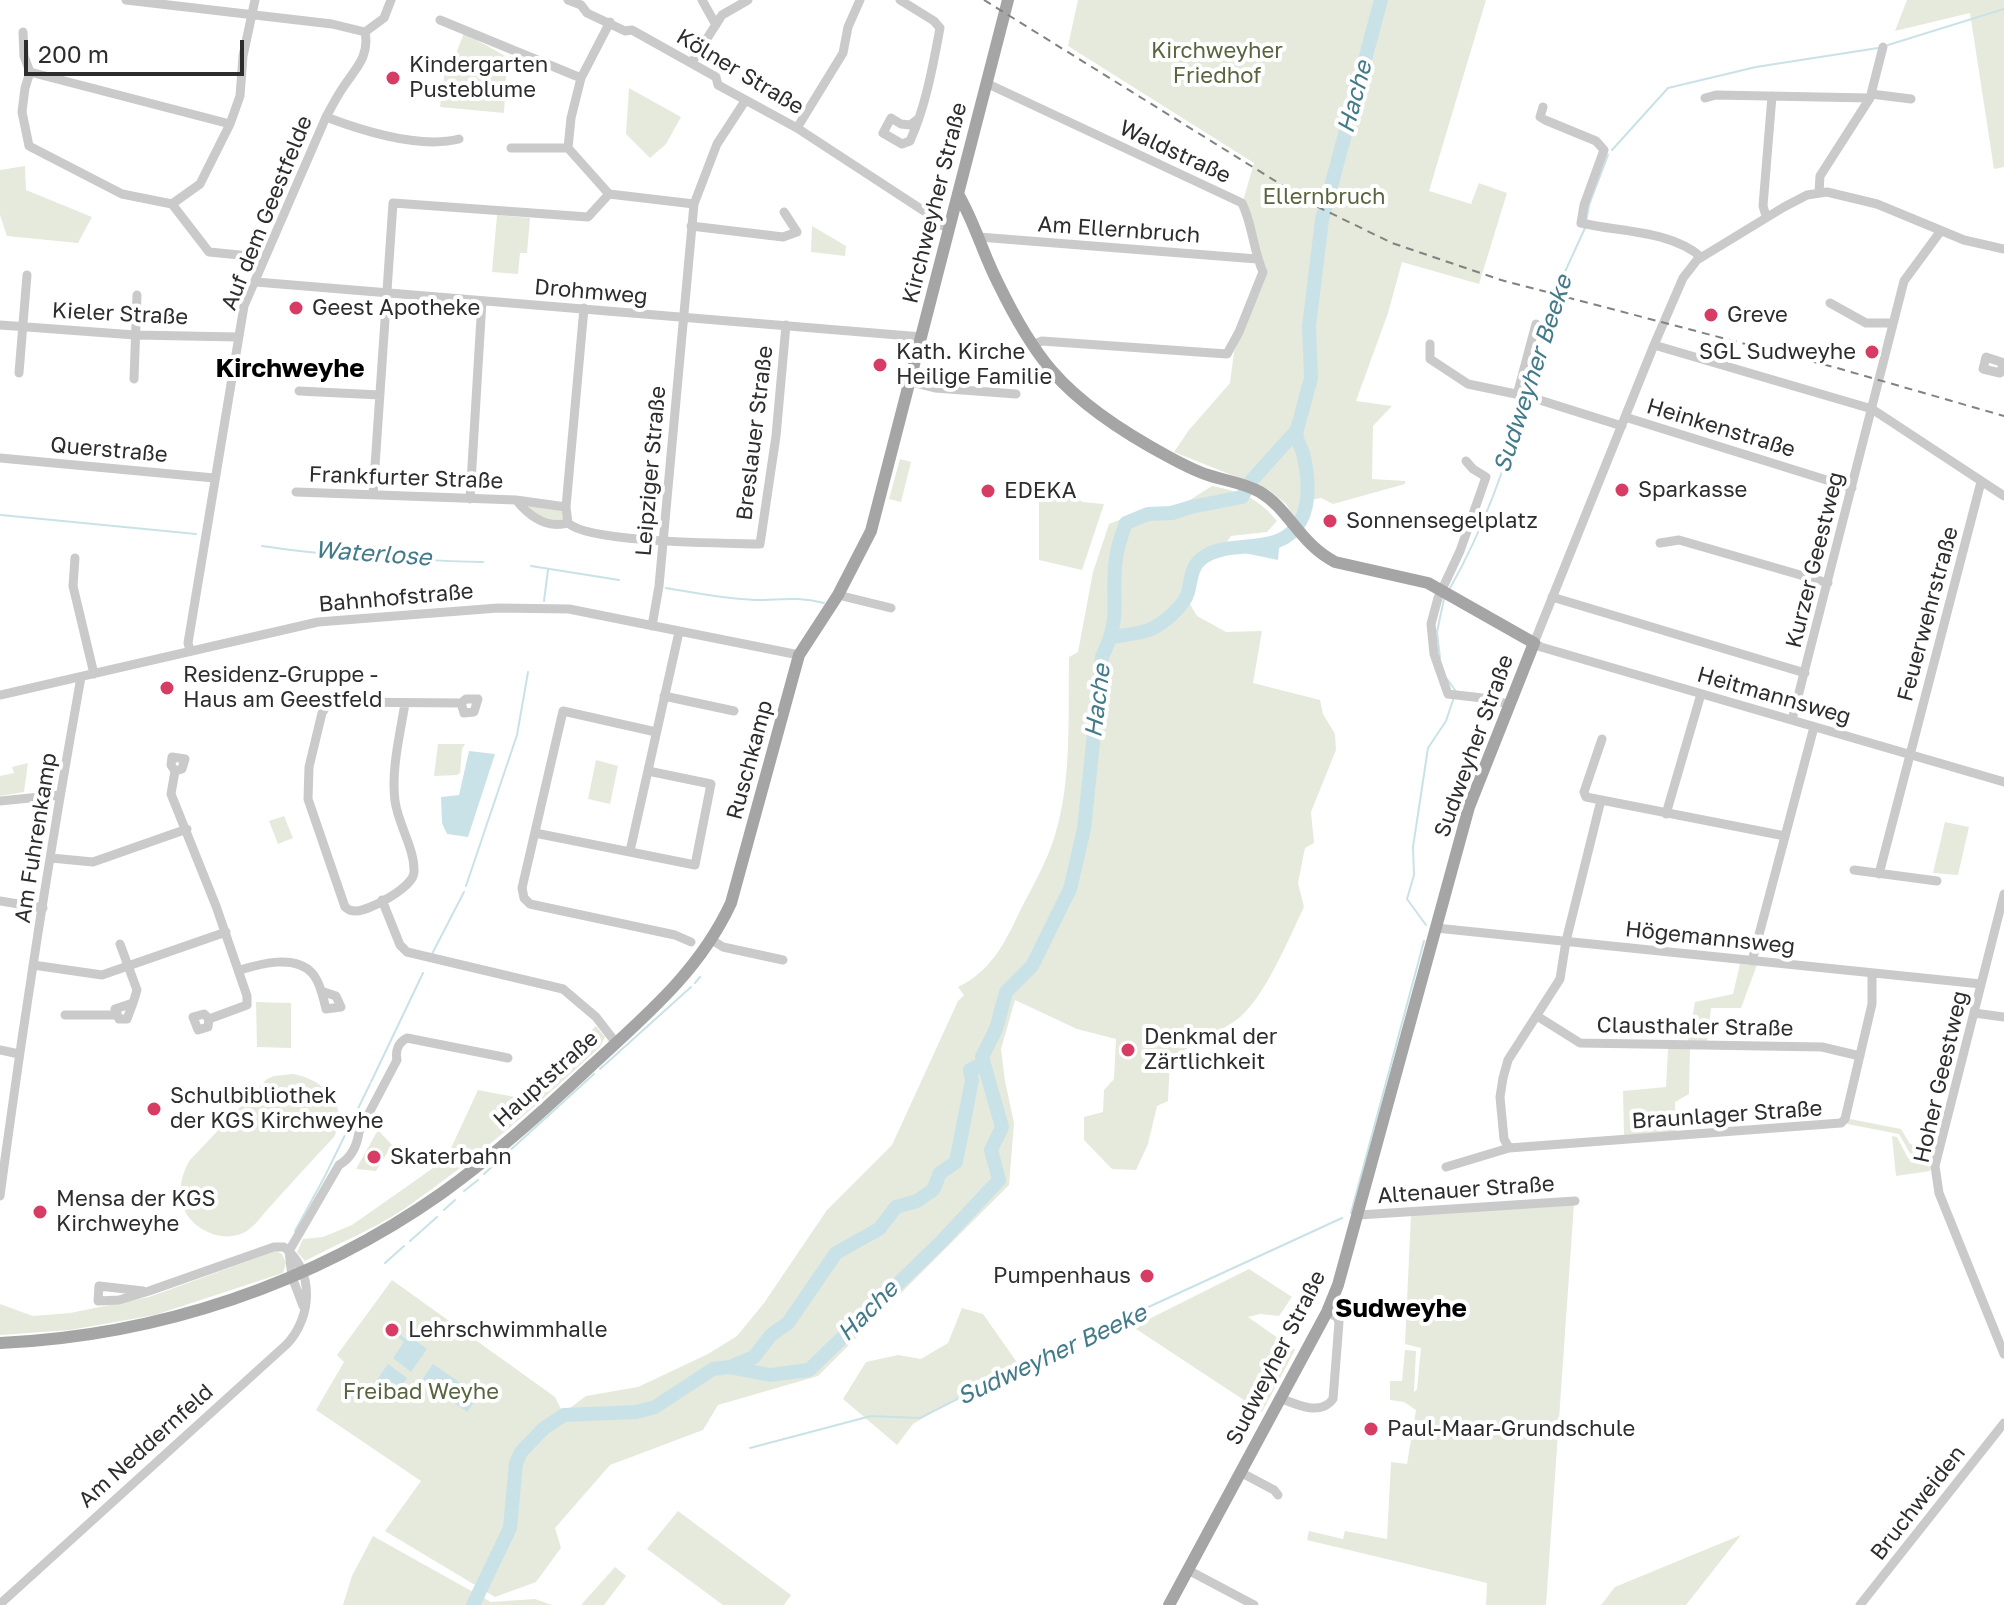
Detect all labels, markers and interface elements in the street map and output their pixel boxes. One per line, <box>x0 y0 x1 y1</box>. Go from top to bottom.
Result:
scale bar <box>28 24 248 74</box>
street label: Kölner Straße <box>671 24 809 120</box>
park label: Kirchweyher Friedhof <box>1151 38 1283 90</box>
text: 200 m <box>38 39 109 68</box>
place label: Kindergarten Pusteblume <box>409 52 548 104</box>
water label: Hache <box>1332 58 1378 136</box>
marker: Kindergarten Pusteblume <box>384 69 402 87</box>
street label: Kirchweyher Straße <box>897 100 973 306</box>
street label: Auf dem Geestfelde <box>216 112 318 314</box>
street label: Waldstraße <box>1115 115 1235 189</box>
park label: Ellernbruch <box>1262 184 1386 210</box>
street label: Am Ellernbruch <box>1037 211 1201 249</box>
water label: Sudweyher Beeke <box>1488 272 1578 476</box>
street label: Drohmweg <box>533 274 649 310</box>
place label: Geest Apotheke <box>312 295 480 321</box>
street label: Kieler Straße <box>51 297 189 331</box>
marker: Geest Apotheke <box>287 299 305 317</box>
place label: Greve <box>1727 302 1788 328</box>
marker: Greve <box>1702 306 1720 324</box>
place label: Kath. Kirche Heilige Familie <box>896 339 1052 390</box>
place label: SGL Sudweyhe <box>1699 339 1856 365</box>
marker: SGL Sudweyhe <box>1863 343 1881 361</box>
street label: Breslauer Straße <box>731 344 779 522</box>
district label: Kirchweyhe <box>215 353 365 385</box>
marker: Kath. Kirche Heilige Familie <box>871 356 889 374</box>
street label: Leipziger Straße <box>630 385 672 557</box>
street label: Heinkenstraße <box>1644 393 1798 463</box>
street label: Querstraße <box>49 432 169 468</box>
street label: Frankfurter Straße <box>308 461 504 495</box>
street label: Kurzer Geestweg <box>1780 469 1850 651</box>
place label: Sparkasse <box>1638 477 1747 503</box>
place label: EDEKA <box>1004 478 1077 504</box>
marker: Sparkasse <box>1613 481 1631 499</box>
marker: EDEKA <box>979 482 997 500</box>
place label: Sonnensegelplatz <box>1346 508 1538 534</box>
marker: Sonnensegelplatz <box>1321 512 1339 530</box>
street label: Feuerwehrstraße <box>1892 524 1964 704</box>
water label: Waterlose <box>314 536 432 572</box>
street label: Bahnhofstraße <box>317 578 475 618</box>
street label: Sudweyher Straße <box>1429 651 1519 841</box>
street label: Heitmannsweg <box>1694 661 1854 731</box>
place label: Residenz-Gruppe - Haus am Geestfeld <box>183 662 382 714</box>
water label: Hache <box>1079 663 1117 739</box>
marker: Residenz-Gruppe - Haus am Geestfeld <box>158 679 176 697</box>
street label: Ruschkamp <box>721 697 779 823</box>
street label: Am Fuhrenkamp <box>10 751 62 925</box>
street label: Högemannsweg <box>1624 916 1796 960</box>
street label: Hoher Geestweg <box>1908 988 1974 1166</box>
street label: Clausthaler Straße <box>1596 1012 1794 1042</box>
place label: Denkmal der Zärtlichkeit <box>1144 1024 1277 1076</box>
street label: Hauptstraße <box>488 1025 604 1133</box>
marker: Denkmal der Zärtlichkeit <box>1119 1041 1137 1059</box>
place label: Schulbibliothek der KGS Kirchweyhe <box>170 1083 383 1134</box>
street label: Braunlager Straße <box>1631 1095 1823 1135</box>
marker: Schulbibliothek der KGS Kirchweyhe <box>145 1100 163 1118</box>
place label: Skaterbahn <box>390 1144 512 1170</box>
marker: Skaterbahn <box>365 1148 383 1166</box>
street label: Altenauer Straße <box>1377 1171 1555 1209</box>
place label: Mensa der KGS Kirchweyhe <box>56 1186 215 1238</box>
marker: Mensa der KGS Kirchweyhe <box>31 1203 49 1221</box>
place label: Pumpenhaus <box>993 1263 1131 1289</box>
street label: Sudweyher Straße <box>1221 1266 1331 1450</box>
marker: Pumpenhaus <box>1138 1267 1156 1285</box>
water label: Hache <box>832 1275 904 1347</box>
district label: Sudweyhe <box>1335 1293 1467 1325</box>
water label: Sudweyher Beeke <box>953 1298 1151 1412</box>
place label: Lehrschwimmhalle <box>408 1317 607 1343</box>
marker: Lehrschwimmhalle <box>383 1321 401 1339</box>
street label: Am Neddernfeld <box>73 1379 219 1513</box>
park label: Freibad Weyhe <box>343 1379 499 1405</box>
place label: Paul-Maar-Grundschule <box>1387 1416 1635 1442</box>
marker: Paul-Maar-Grundschule <box>1362 1420 1380 1438</box>
street label: Bruchweiden <box>1865 1440 1971 1566</box>

